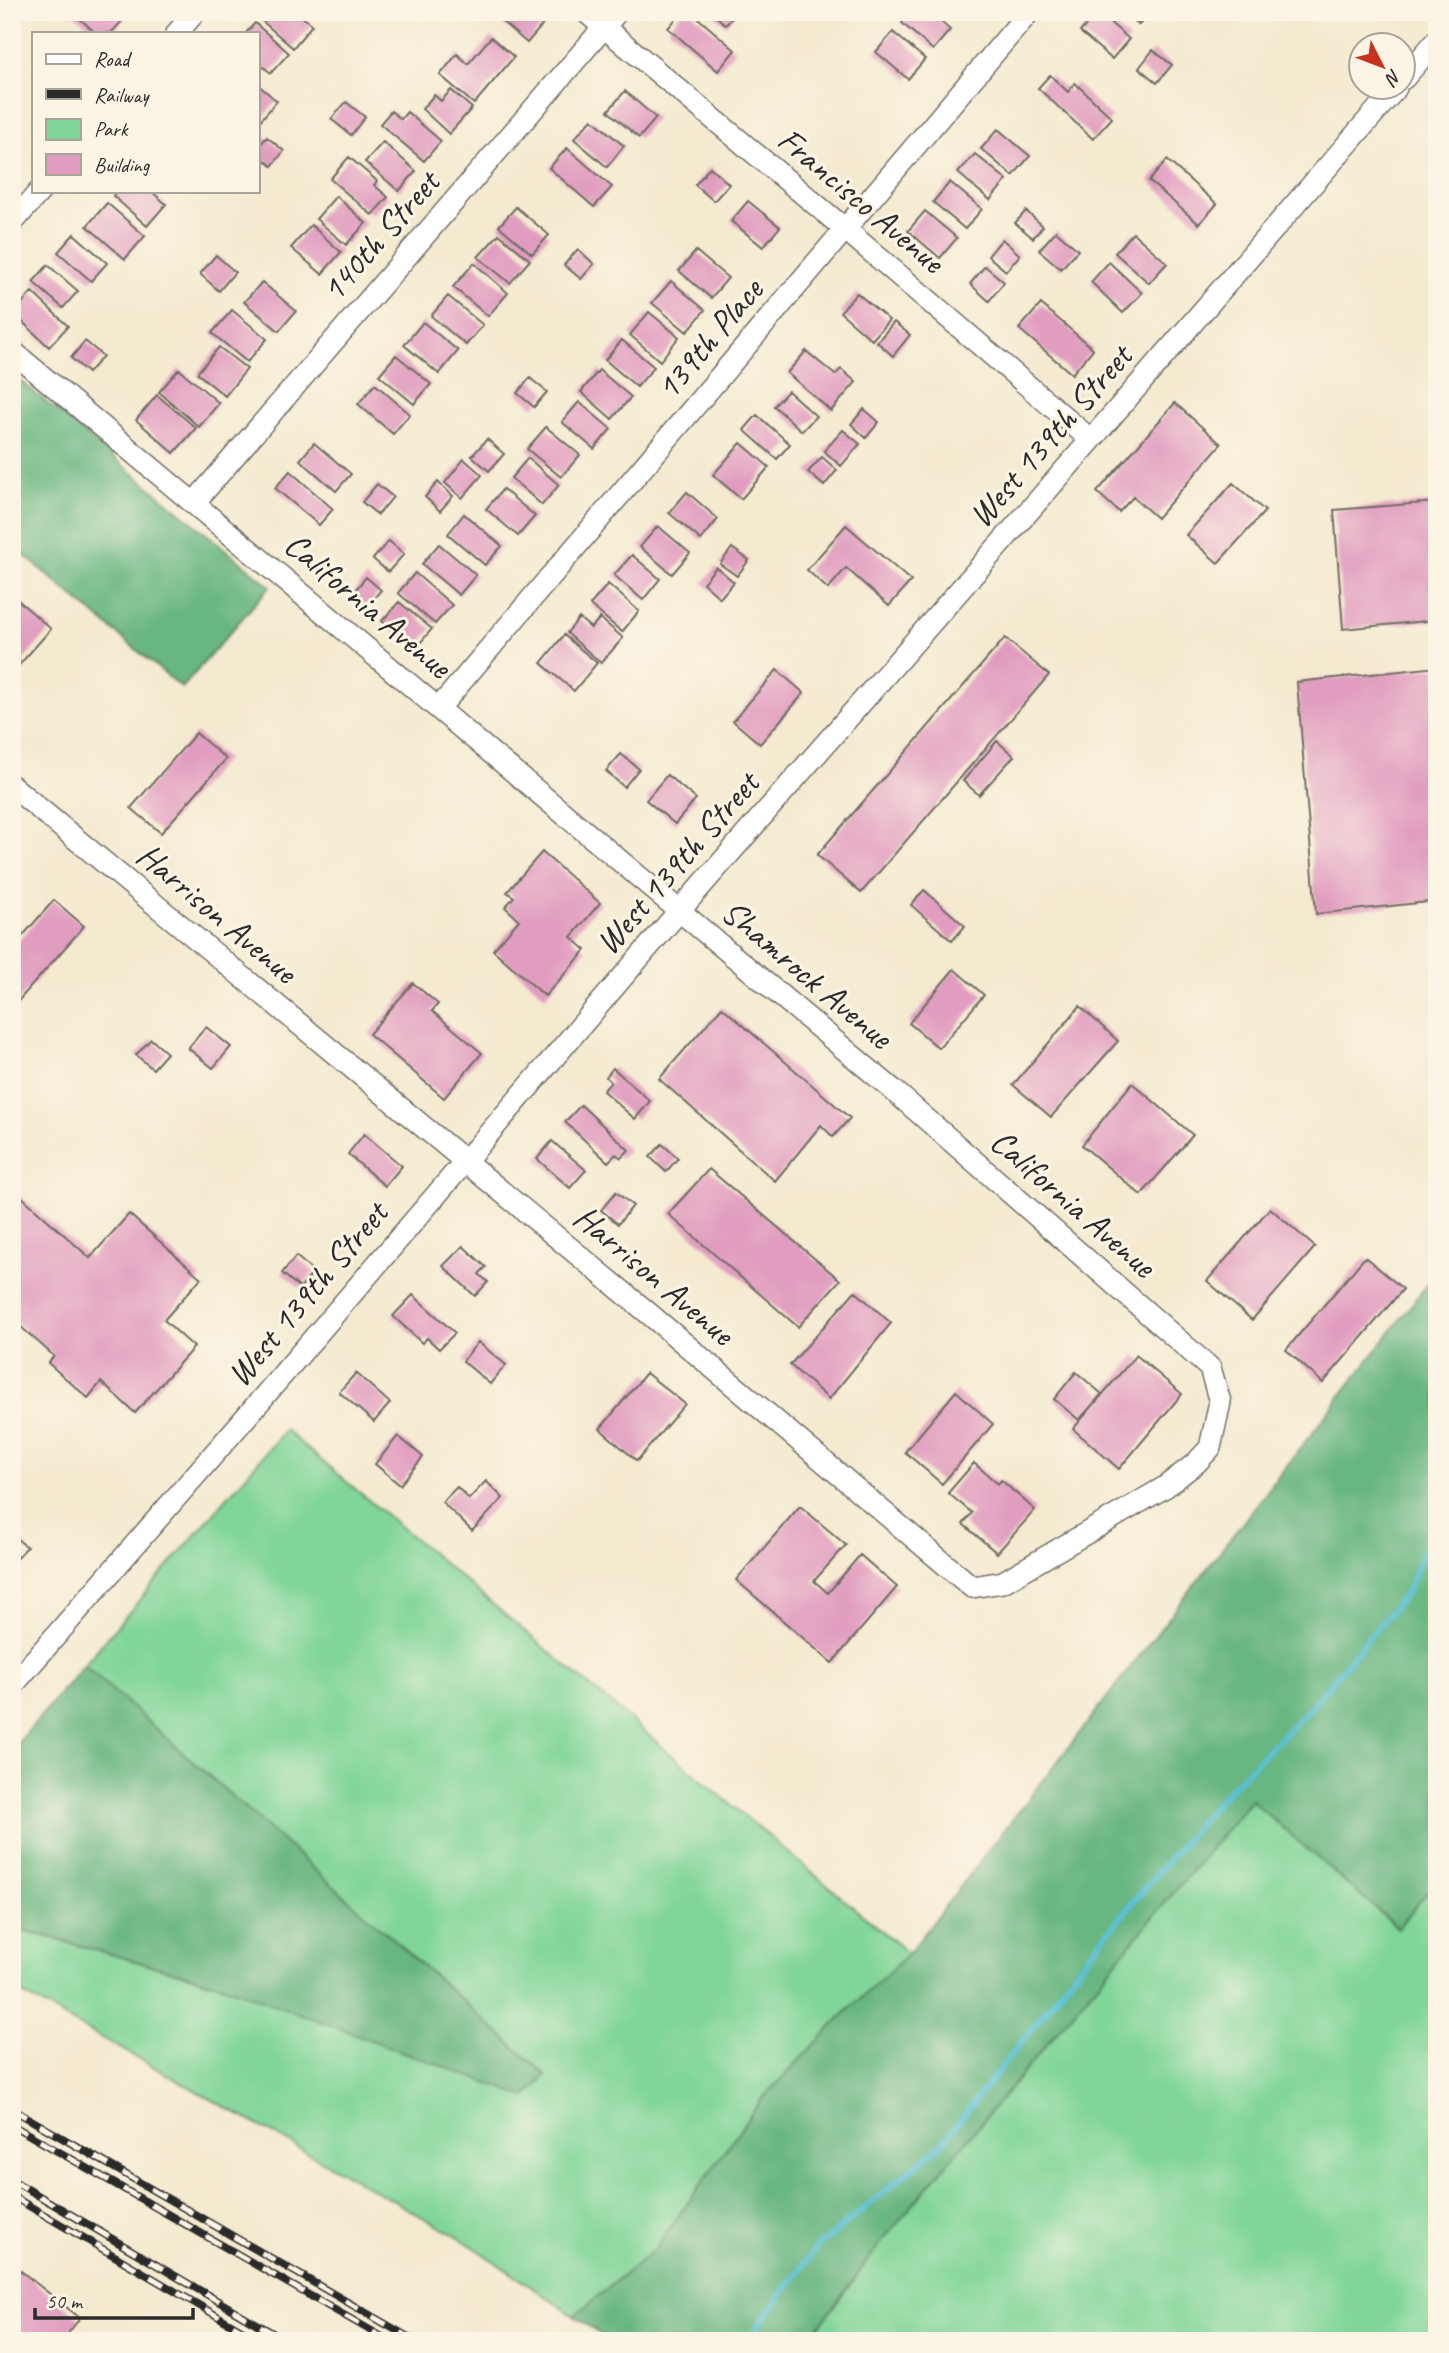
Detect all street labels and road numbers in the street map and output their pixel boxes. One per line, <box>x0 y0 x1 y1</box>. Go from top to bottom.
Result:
street label: Francisco Avenue <box>768 117 956 285</box>
street label: 140th Street <box>311 159 451 311</box>
street label: 139th Place <box>645 267 774 409</box>
street label: West 139th Street <box>958 333 1144 537</box>
street label: California Avenue <box>275 522 463 690</box>
street label: West 139th Street <box>585 760 771 964</box>
street label: Harrison Avenue <box>128 833 308 995</box>
street label: Shamrock Avenue <box>712 889 904 1060</box>
street label: California Avenue <box>981 1119 1167 1289</box>
street label: West 139th Street <box>217 1190 400 1396</box>
street label: Harrison Avenue <box>565 1195 745 1357</box>

